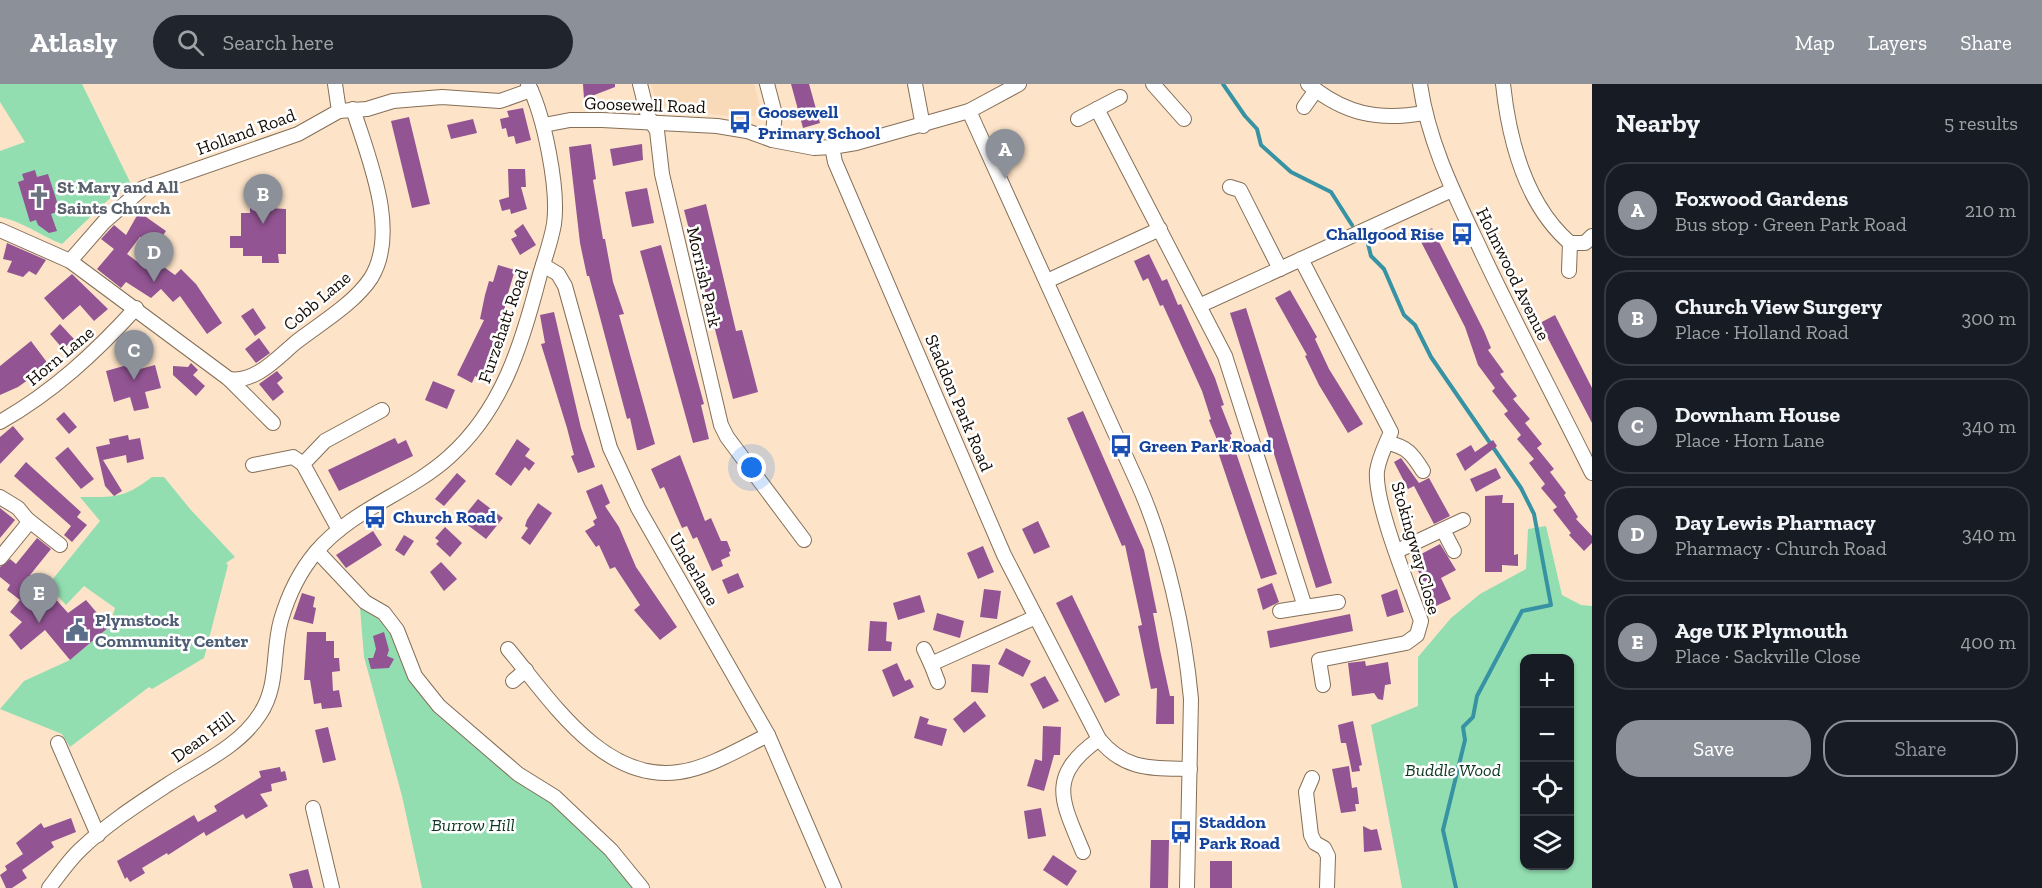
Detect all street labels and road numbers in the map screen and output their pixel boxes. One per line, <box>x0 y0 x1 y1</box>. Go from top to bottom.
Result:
street label: Goosewell Road <box>584 92 706 118</box>
street label: Holland Road <box>194 104 299 160</box>
street label: Holmwood Avenue <box>1471 204 1555 344</box>
street label: Morrish Park <box>682 225 726 330</box>
street label: Cobb Lane <box>279 266 355 336</box>
street label: Furzehatt Road <box>473 266 533 386</box>
street label: Horn Lane <box>22 321 98 391</box>
street label: Staddon Park Road <box>920 331 998 475</box>
street label: Stokingway Close <box>1387 479 1445 617</box>
street label: Underlane <box>664 528 724 610</box>
street label: Dean Hill <box>167 707 239 767</box>

